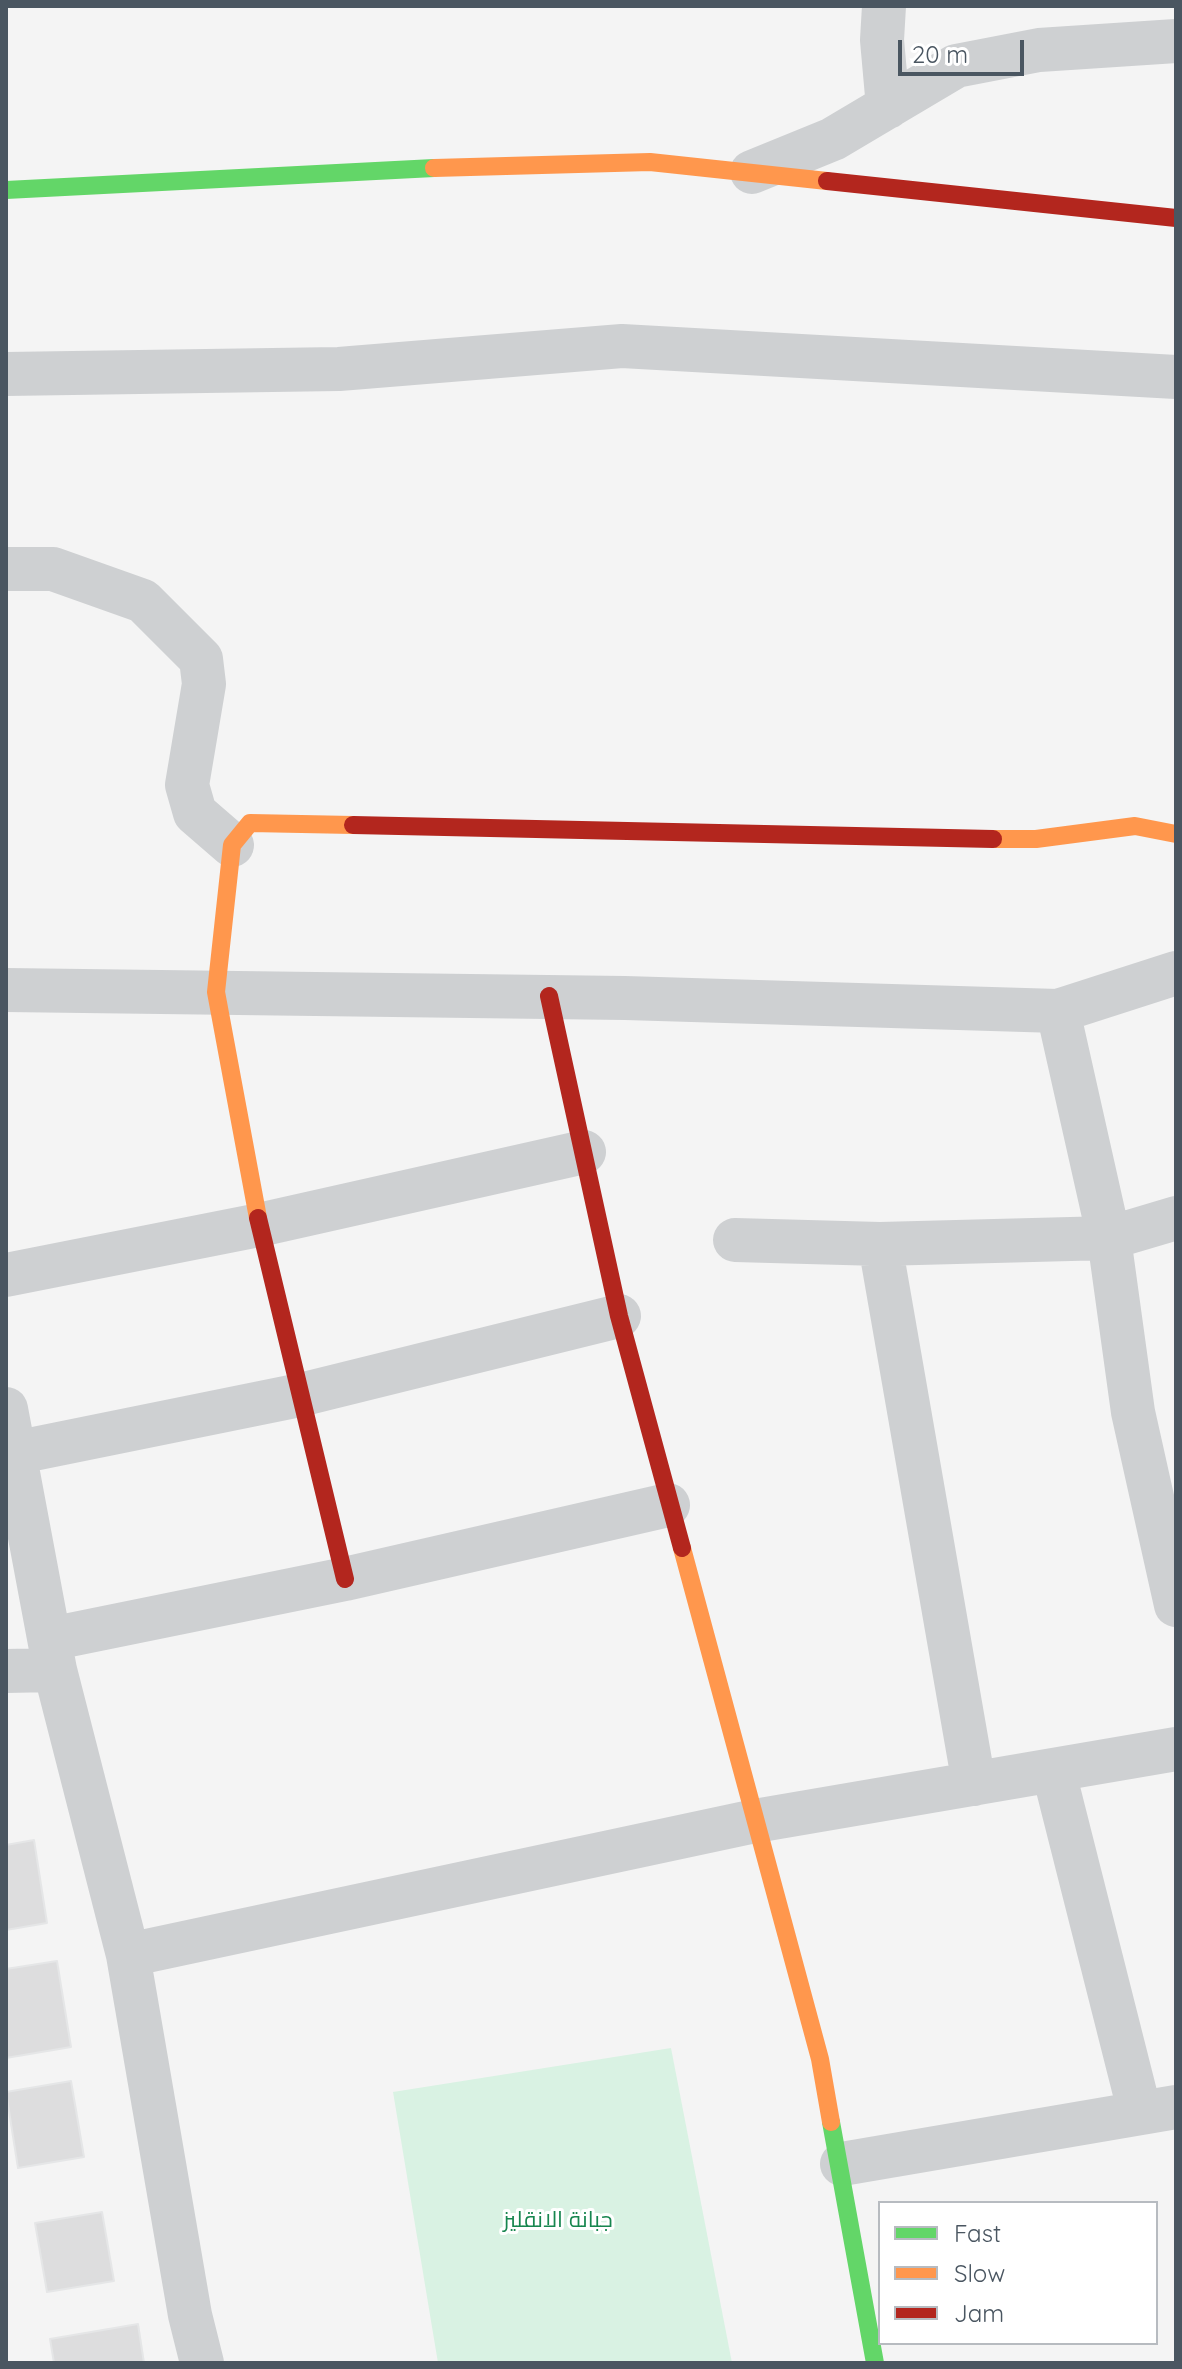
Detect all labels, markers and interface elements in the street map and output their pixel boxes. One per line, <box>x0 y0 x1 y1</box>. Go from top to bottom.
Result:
scale bar <box>902 24 1028 74</box>
text: 20 m <box>912 39 968 69</box>
legend <box>878 2201 1158 2345</box>
park label: جبانة الانقليز <box>503 2207 613 2233</box>
text: Fast <box>954 2218 1001 2248</box>
text: Slow <box>954 2258 1005 2288</box>
text: Jam <box>954 2298 1004 2328</box>

